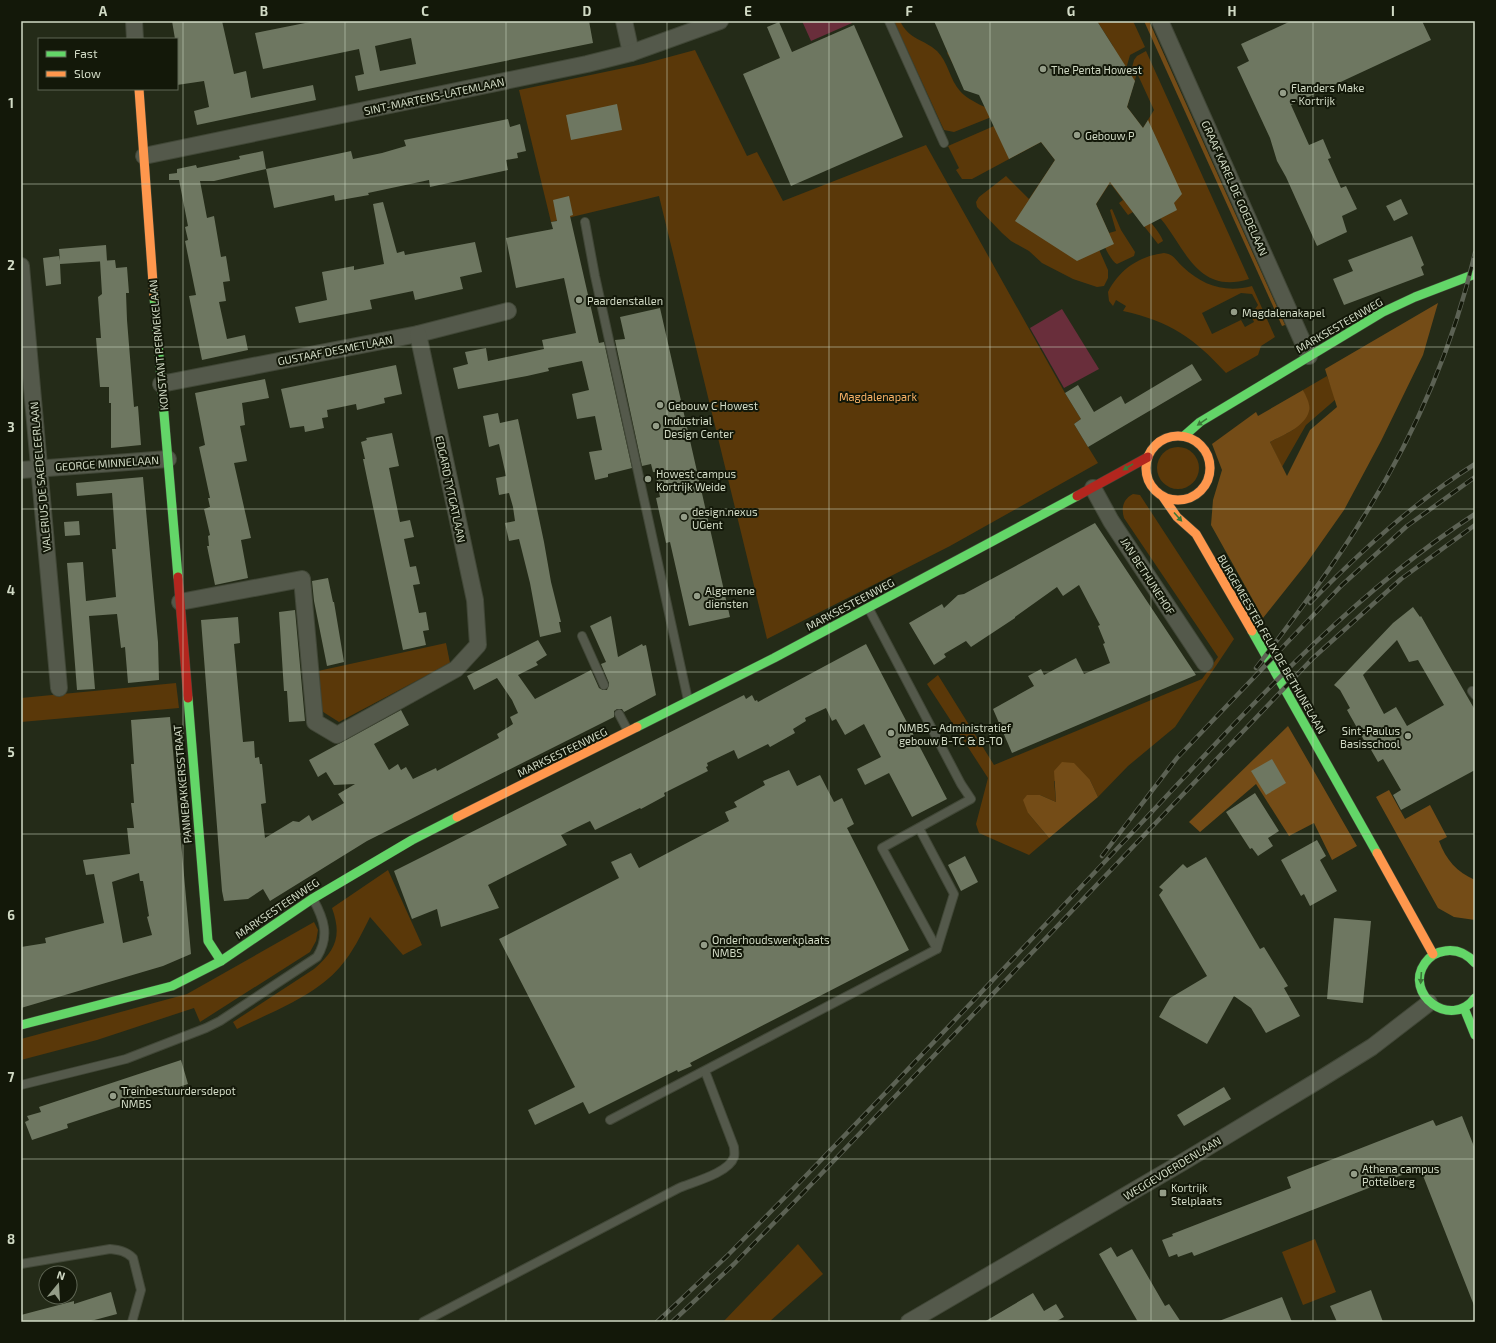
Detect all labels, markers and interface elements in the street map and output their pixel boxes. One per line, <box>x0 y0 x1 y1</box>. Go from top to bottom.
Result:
text: A <box>99 3 108 19</box>
text: B <box>260 3 268 19</box>
text: C <box>421 3 429 19</box>
text: D <box>583 3 592 19</box>
text: E <box>744 3 752 19</box>
text: F <box>905 3 913 19</box>
text: G <box>1067 3 1075 19</box>
text: H <box>1228 3 1237 19</box>
text: I <box>1391 3 1395 19</box>
legend <box>38 38 178 90</box>
text: Fast <box>74 46 98 60</box>
place label: The Penta Howest <box>1051 63 1142 76</box>
marker: The Penta Howest <box>1038 64 1048 74</box>
text: Slow <box>74 66 101 80</box>
street label: SINT-MARTENS-LATEMLAAN <box>363 75 505 117</box>
place label: Flanders Make - Kortrijk <box>1291 81 1364 108</box>
marker: Flanders Make - Kortrijk <box>1278 88 1288 98</box>
text: 1 <box>8 95 14 111</box>
street label: GRAAF KAREL DE GOEDELAAN <box>1199 118 1271 258</box>
place label: Gebouw P <box>1085 129 1134 142</box>
marker: Gebouw P <box>1072 130 1082 140</box>
text: 2 <box>7 257 15 273</box>
street label: KONSTANT PERMEKELAAN <box>146 279 170 411</box>
place label: Paardenstallen <box>587 294 663 307</box>
marker: Paardenstallen <box>574 295 584 305</box>
street label: MARKSESTEENWEG <box>1293 295 1385 355</box>
place label: Magdalenakapel <box>1242 306 1326 319</box>
marker: Magdalenakapel <box>1229 307 1239 317</box>
street label: GUSTAAF DESMETLAAN <box>276 332 394 368</box>
park label: Magdalenapark <box>839 390 917 403</box>
place label: Gebouw C Howest <box>668 399 758 412</box>
marker: Gebouw C Howest <box>655 400 665 410</box>
street label: VALERIUS DE SAEDELEERLAAN <box>27 401 53 553</box>
place label: Industrial Design Center <box>664 414 734 440</box>
one-way arrow <box>1197 418 1207 426</box>
text: 3 <box>7 419 15 435</box>
marker: Industrial Design Center <box>651 421 661 431</box>
street label: EDGARD TYTGATLAAN <box>433 434 469 544</box>
street label: GEORGE MINNELAAN <box>55 453 159 473</box>
one-way arrow <box>1122 464 1134 471</box>
place label: Howest campus Kortrijk Weide <box>656 467 736 494</box>
marker: Howest campus Kortrijk Weide <box>643 474 653 484</box>
place label: design.nexus UGent <box>692 505 758 531</box>
marker: design.nexus UGent <box>679 512 689 522</box>
one-way arrow <box>1173 512 1183 522</box>
street label: JAN BETHUNEHOF <box>1118 535 1178 617</box>
street label: BURGEMEESTER FELIX DE BETHUNELAAN <box>1215 552 1329 736</box>
street label: MARKSESTEENWEG <box>804 575 896 633</box>
text: 4 <box>7 582 15 598</box>
place label: Algemene diensten <box>705 584 755 610</box>
marker: Algemene diensten <box>692 591 702 601</box>
place label: NMBS - Administratief gebouw B-TC & B-TO <box>899 721 1012 747</box>
street label: PANNEBAKKERSSTRAAT <box>170 723 194 844</box>
place label: Sint-Paulus Basisschool <box>1340 724 1401 750</box>
street label: MARKSESTEENWEG <box>515 725 609 779</box>
marker: NMBS - Administratief gebouw B-TC & B-TO <box>886 728 896 738</box>
marker: Sint-Paulus Basisschool <box>1403 731 1413 741</box>
text: 5 <box>7 744 15 760</box>
street label: MARKSESTEENWEG <box>233 875 321 941</box>
text: 6 <box>7 907 15 923</box>
place label: Onderhoudswerkplaats NMBS <box>712 933 830 959</box>
marker: Onderhoudswerkplaats NMBS <box>699 940 709 950</box>
one-way arrow <box>1417 972 1424 984</box>
text: 7 <box>8 1069 15 1085</box>
place label: Treinbestuurdersdepot NMBS <box>121 1084 236 1110</box>
marker: Treinbestuurdersdepot NMBS <box>108 1091 118 1101</box>
street label: WEGGEVOERDENLAAN <box>1121 1134 1223 1202</box>
place label: Athena campus Pottelberg <box>1362 1162 1440 1188</box>
marker: Athena campus Pottelberg <box>1349 1169 1359 1179</box>
place label: Kortrijk Stelplaats <box>1171 1181 1222 1207</box>
marker: Kortrijk Stelplaats <box>1158 1188 1168 1198</box>
text: 8 <box>7 1231 15 1247</box>
north arrow <box>38 1265 78 1305</box>
text: N <box>55 1268 67 1282</box>

